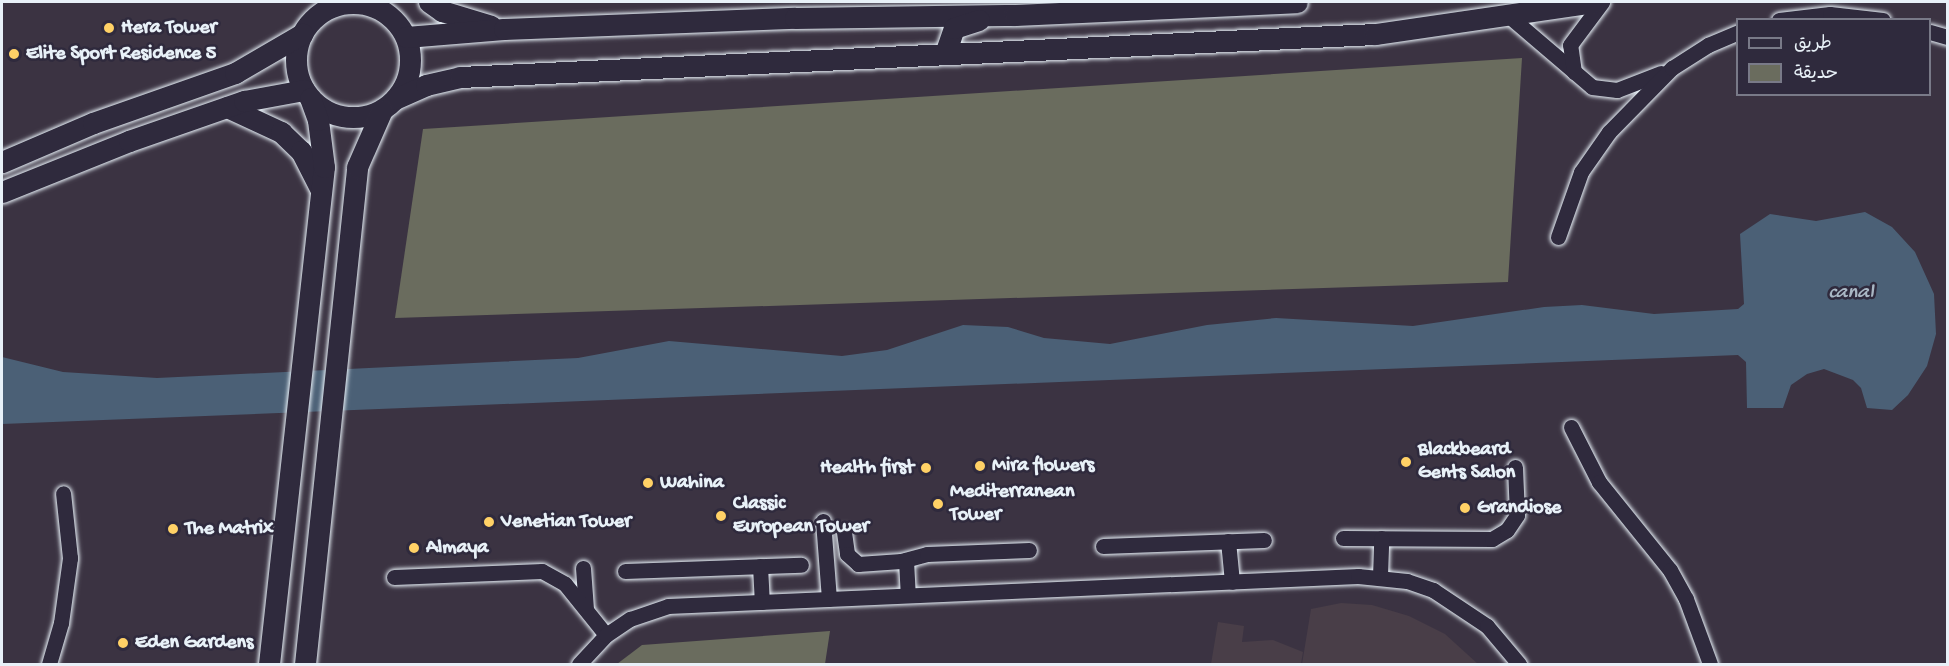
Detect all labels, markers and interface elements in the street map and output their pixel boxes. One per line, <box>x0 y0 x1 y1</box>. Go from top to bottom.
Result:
place label: Hera Tower <box>121 16 217 40</box>
legend <box>1736 18 1931 96</box>
marker: Hera Tower <box>102 21 116 35</box>
text: طريق <box>1794 34 1832 55</box>
place label: Elite Sport Residence 5 <box>26 42 216 66</box>
marker: Elite Sport Residence 5 <box>7 47 21 61</box>
text: حديقة <box>1794 64 1838 85</box>
water label: canal <box>1828 281 1874 307</box>
place label: Blackbeard Gents Salon <box>1418 438 1515 485</box>
place label: Mira flowers <box>992 454 1094 478</box>
marker: Blackbeard Gents Salon <box>1399 455 1413 469</box>
place label: Health first <box>820 456 914 480</box>
marker: Mira flowers <box>973 459 987 473</box>
marker: Health first <box>919 461 933 475</box>
place label: Wahina <box>660 471 724 495</box>
marker: Wahina <box>641 476 655 490</box>
place label: Mediterranean Tower <box>950 480 1074 527</box>
place label: Classic European Tower <box>733 492 869 539</box>
place label: Grandiose <box>1477 496 1561 520</box>
marker: Mediterranean Tower <box>931 497 945 511</box>
marker: Grandiose <box>1458 501 1472 515</box>
marker: Classic European Tower <box>714 509 728 523</box>
place label: Venetian Tower <box>501 510 631 534</box>
marker: Venetian Tower <box>482 515 496 529</box>
place label: The Matrix <box>185 517 274 541</box>
marker: The Matrix <box>166 522 180 536</box>
place label: Almaya <box>426 536 488 560</box>
marker: Almaya <box>407 541 421 555</box>
place label: Eden Gardens <box>135 631 253 655</box>
marker: Eden Gardens <box>116 636 130 650</box>

